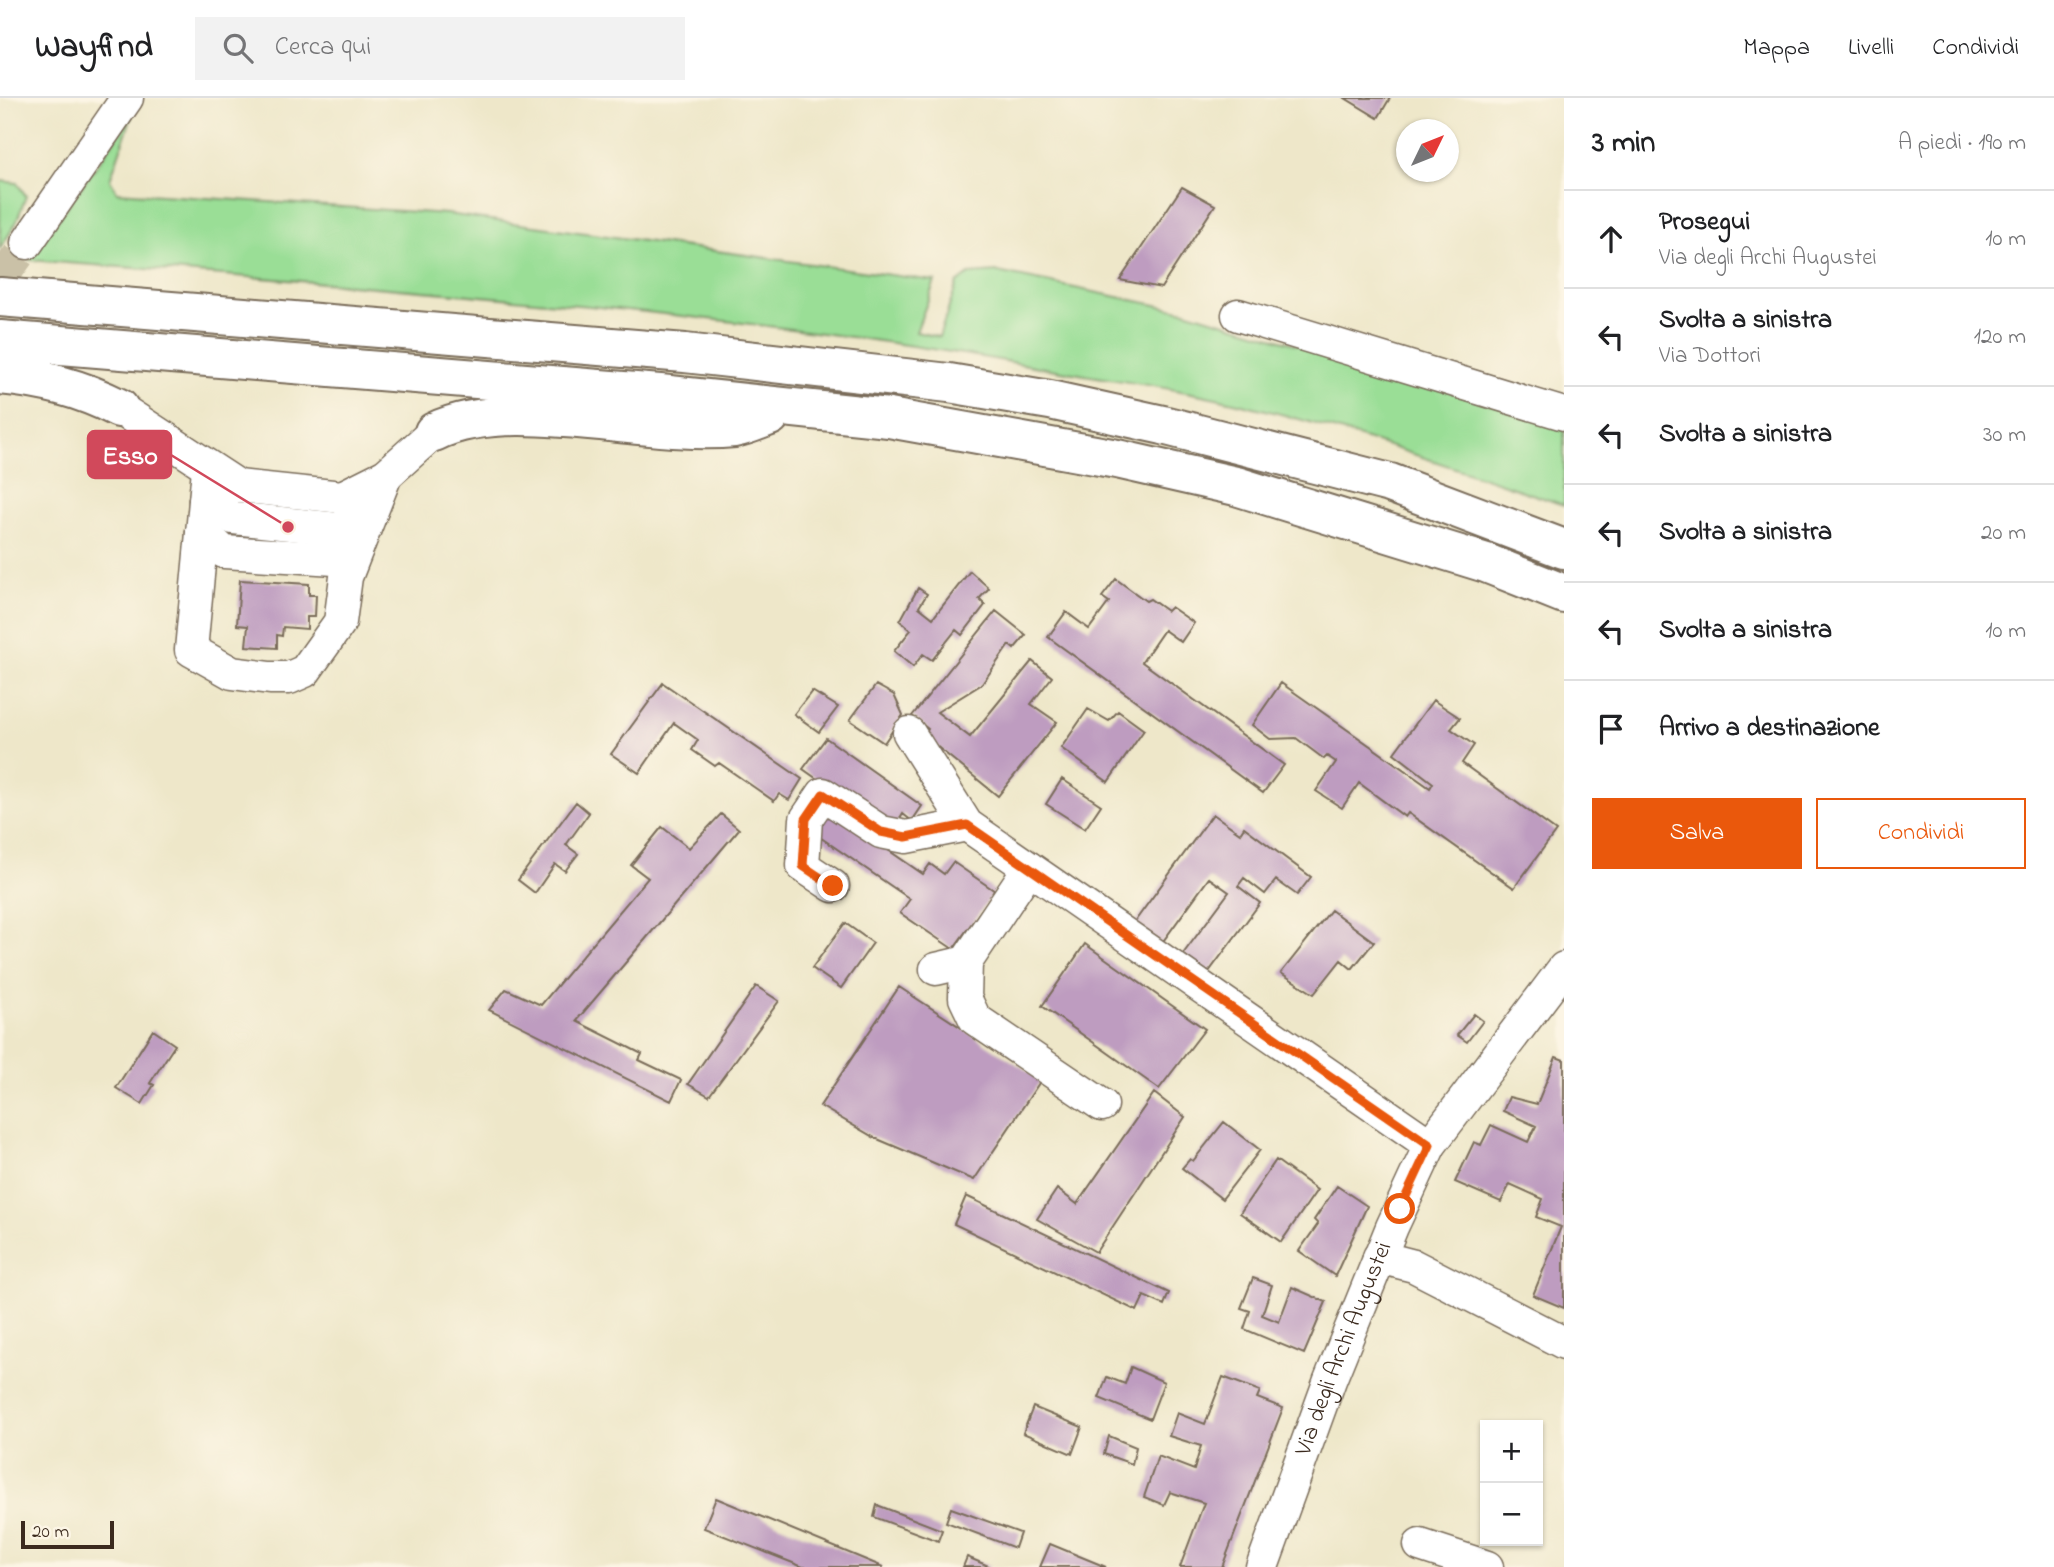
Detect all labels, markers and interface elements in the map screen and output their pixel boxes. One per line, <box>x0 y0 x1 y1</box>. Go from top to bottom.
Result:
search box <box>195 17 685 80</box>
text: Wayfind <box>35 24 153 72</box>
icon: search <box>219 29 257 67</box>
text: Cerca qui <box>275 29 371 67</box>
text: Mappa <box>1743 31 1810 66</box>
text: Livelli <box>1848 31 1894 66</box>
text: Condividi <box>1932 31 2019 66</box>
north arrow <box>1396 119 1459 182</box>
text: 3 min <box>1592 122 1655 166</box>
text: A piedi · 190 m <box>1898 127 2026 160</box>
text: Prosegui <box>1659 204 1750 242</box>
icon: ahead <box>1592 220 1630 258</box>
text: 10 m <box>1985 223 2026 256</box>
text: Via degli Archi Augustei <box>1659 242 1877 275</box>
text: Svolta a sinistra <box>1659 302 1832 340</box>
icon: left <box>1592 318 1630 356</box>
text: 120 m <box>1974 321 2026 354</box>
text: Via Dottori <box>1659 340 1761 373</box>
icon: left <box>1592 416 1630 454</box>
text: Svolta a sinistra <box>1659 416 1832 454</box>
text: 30 m <box>1983 419 2026 452</box>
callout: Esso <box>88 431 171 478</box>
text: Esso <box>102 439 158 477</box>
icon: left <box>1592 514 1630 552</box>
text: Svolta a sinistra <box>1659 514 1832 552</box>
text: 20 m <box>1981 517 2026 550</box>
icon: left <box>1592 612 1630 650</box>
text: Svolta a sinistra <box>1659 612 1832 650</box>
text: 10 m <box>1985 615 2026 648</box>
icon: arrive <box>1592 710 1630 748</box>
text: Arrivo a destinazione <box>1659 710 1880 748</box>
button: Salva <box>1592 798 1802 869</box>
button: Condividi <box>1816 798 2026 869</box>
route end <box>817 870 848 901</box>
route start <box>1384 1193 1415 1224</box>
street label: Via degli Archi Augustei <box>1286 1237 1402 1462</box>
map controls <box>1480 1420 1543 1546</box>
button: + <box>1480 1420 1543 1483</box>
button: − <box>1480 1483 1543 1546</box>
scale bar <box>21 1518 114 1550</box>
text: 20 m <box>32 1519 69 1546</box>

